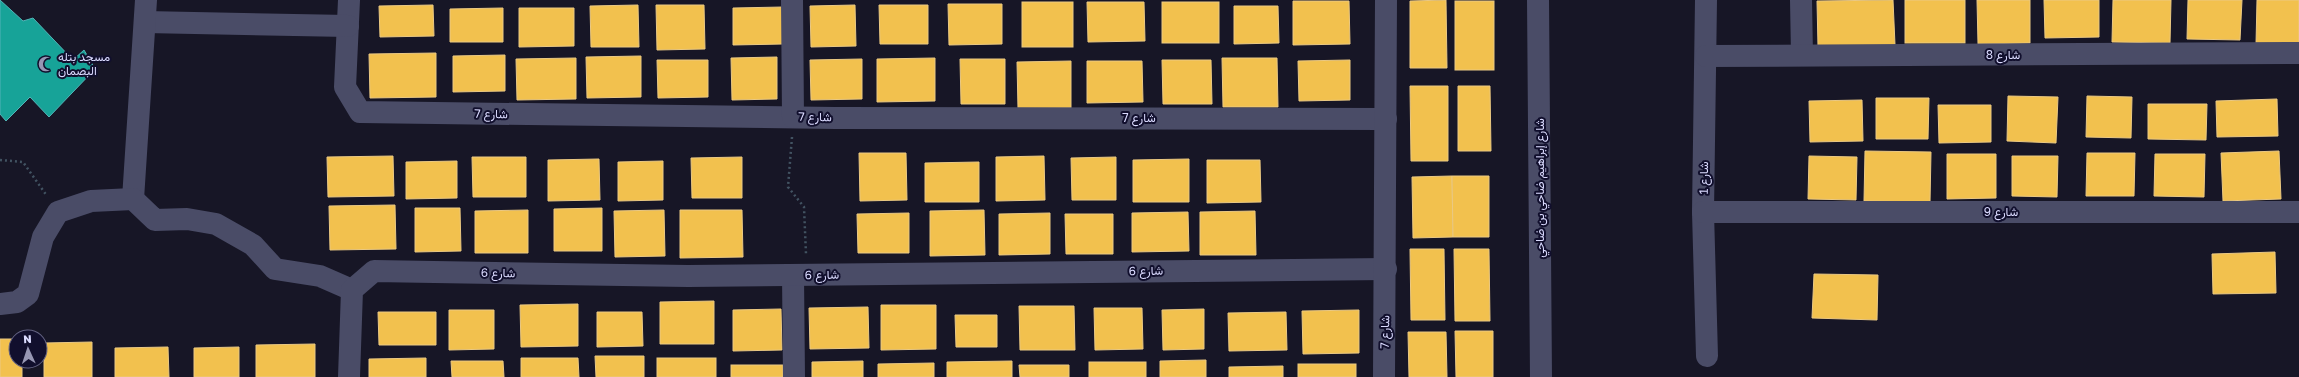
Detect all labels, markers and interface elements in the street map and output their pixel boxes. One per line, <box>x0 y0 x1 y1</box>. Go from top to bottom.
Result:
street label: شارع 8 <box>1986 47 2020 64</box>
place label: مسجد بتله البصمان <box>58 49 110 78</box>
mosque icon: مسجد بتله البصمان <box>37 55 55 73</box>
street label: شارع 7 <box>474 106 508 123</box>
street label: شارع 7 <box>798 109 832 126</box>
street label: شارع 7 <box>1122 110 1156 127</box>
street label: شارع إبراهيم ضاحي بن ضاحي <box>1532 118 1550 258</box>
street label: شارع 1 <box>1696 161 1713 195</box>
street label: شارع 9 <box>1984 204 2018 221</box>
street label: شارع 6 <box>1129 263 1163 280</box>
street label: شارع 6 <box>481 265 515 282</box>
street label: شارع 6 <box>805 267 839 284</box>
street label: شارع 7 <box>1377 315 1394 349</box>
north arrow <box>8 329 48 369</box>
text: N <box>23 332 32 345</box>

